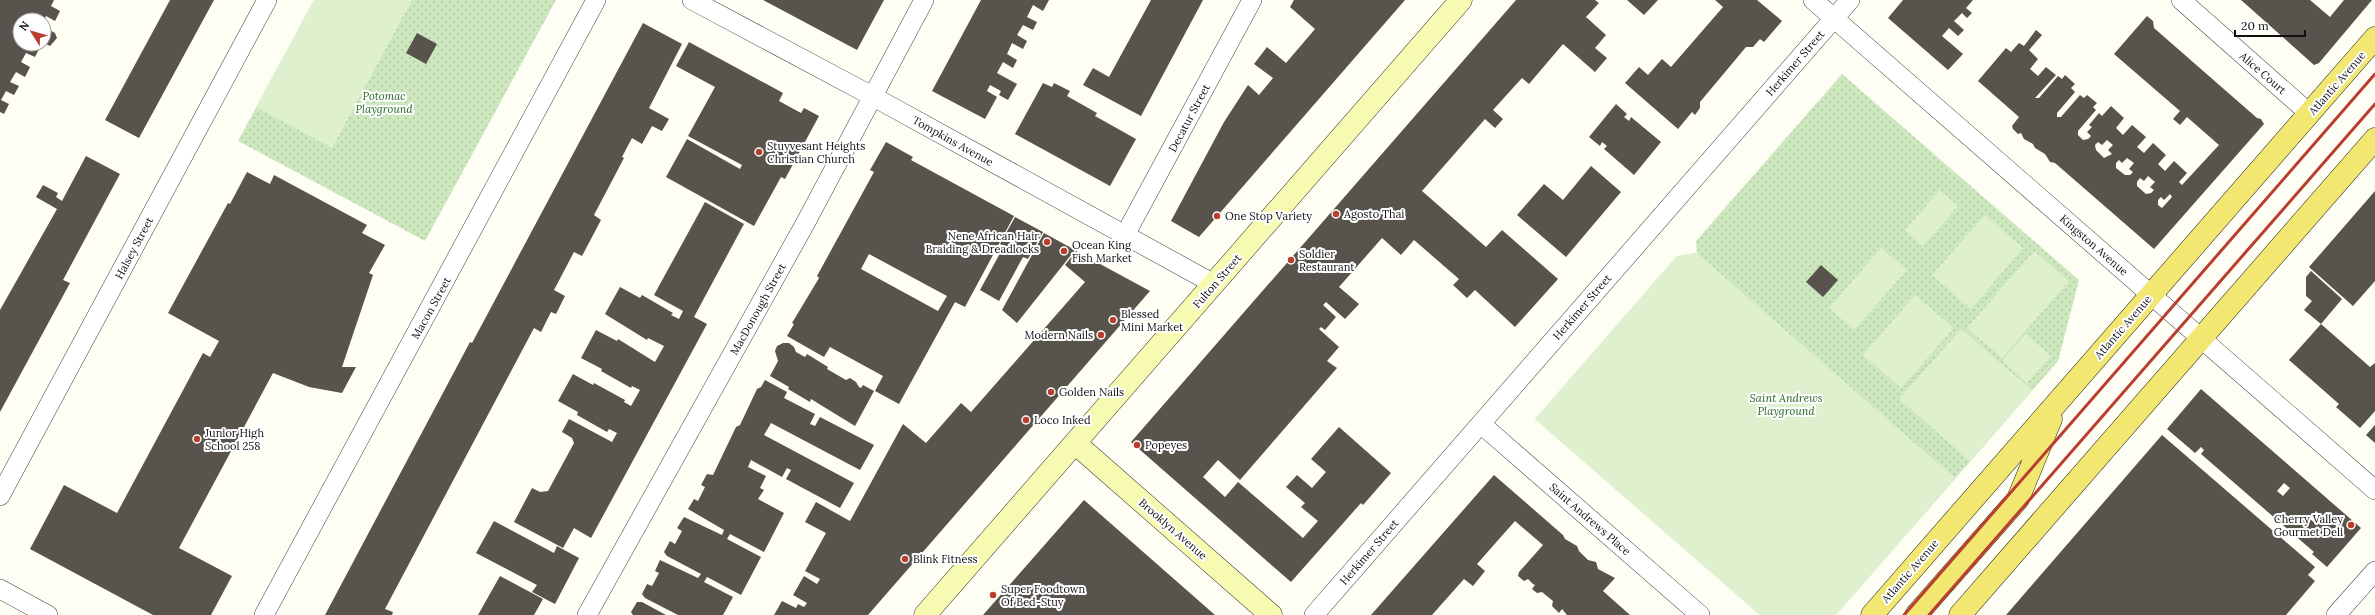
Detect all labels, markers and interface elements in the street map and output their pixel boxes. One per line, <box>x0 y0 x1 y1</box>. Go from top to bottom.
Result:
north arrow <box>12 12 52 52</box>
scale bar <box>2235 12 2305 38</box>
text: N <box>16 18 32 34</box>
text: 20 m <box>2241 18 2269 33</box>
street label: Herkimer Street <box>1763 27 1828 99</box>
street label: Alice Court <box>2236 48 2290 98</box>
street label: Atlantic Avenue <box>2305 48 2368 118</box>
street label: Decatur Street <box>1165 81 1213 154</box>
park label: Potomac Playground <box>355 89 413 116</box>
street label: Tompkins Avenue <box>910 113 996 169</box>
place label: Stuyvesant Heights Christian Church <box>767 139 865 166</box>
marker: Stuyvesant Heights Christian Church <box>754 147 764 157</box>
place label: Agosto Thai <box>1343 207 1404 221</box>
place label: One Stop Variety <box>1225 209 1312 223</box>
marker: Agosto Thai <box>1331 209 1341 219</box>
marker: One Stop Variety <box>1212 211 1222 221</box>
street label: Kingston Avenue <box>2057 211 2131 279</box>
street label: Halsey Street <box>112 214 157 281</box>
place label: Nene African Hair Braiding & Dreadlocks <box>926 229 1039 256</box>
marker: Nene African Hair Braiding & Dreadlocks <box>1042 237 1052 247</box>
place label: Ocean King Fish Market <box>1072 238 1133 265</box>
marker: Ocean King Fish Market <box>1059 246 1069 256</box>
place label: Soldier Restaurant <box>1299 247 1355 274</box>
street label: Fulton Street <box>1190 251 1245 311</box>
marker: Soldier Restaurant <box>1286 255 1296 265</box>
street label: MacDonough Street <box>727 260 789 357</box>
street label: Herkimer Street <box>1550 271 1615 343</box>
street label: Macon Street <box>408 274 454 341</box>
street label: Atlantic Avenue <box>2091 292 2154 362</box>
place label: Blessed Mini Market <box>1121 307 1184 334</box>
marker: Blessed Mini Market <box>1108 315 1118 325</box>
place label: Modern Nails <box>1024 328 1093 342</box>
marker: Modern Nails <box>1096 330 1106 340</box>
place label: Golden Nails <box>1059 385 1124 399</box>
marker: Golden Nails <box>1046 387 1056 397</box>
park label: Saint Andrews Playground <box>1750 391 1823 418</box>
place label: Loco Inked <box>1034 413 1091 427</box>
marker: Loco Inked <box>1021 415 1031 425</box>
place label: Junior High School 258 <box>204 426 264 453</box>
marker: Junior High School 258 <box>192 434 202 444</box>
place label: Popeyes <box>1145 438 1187 452</box>
marker: Popeyes <box>1132 440 1142 450</box>
street label: Saint Andrews Place <box>1546 480 1634 558</box>
street label: Brooklyn Avenue <box>1136 496 1210 562</box>
place label: Cherry Valley Gourmet Deli <box>2274 512 2343 539</box>
street label: Herkimer Street <box>1337 516 1402 588</box>
marker: Cherry Valley Gourmet Deli <box>2346 520 2356 530</box>
street label: Atlantic Avenue <box>1878 536 1941 606</box>
place label: Blink Fitness <box>913 552 978 566</box>
marker: Blink Fitness <box>900 554 910 564</box>
place label: Super Foodtown Of Bed-Stuy <box>1001 582 1086 609</box>
marker: Super Foodtown Of Bed-Stuy <box>988 590 998 600</box>

